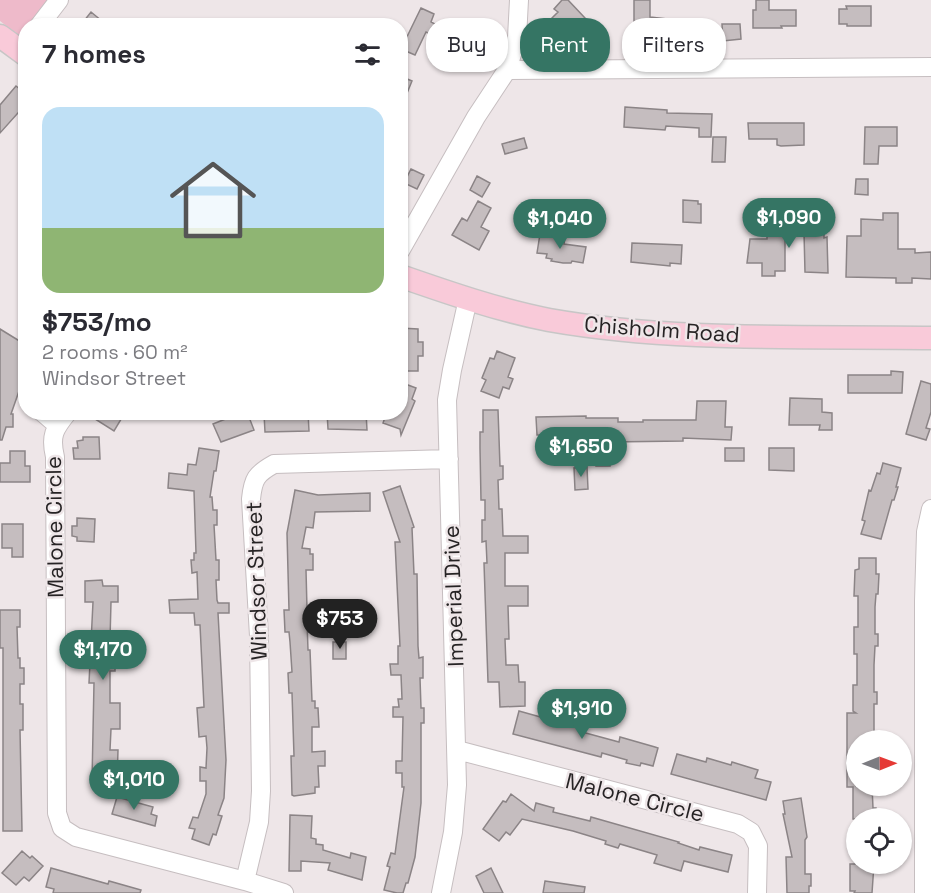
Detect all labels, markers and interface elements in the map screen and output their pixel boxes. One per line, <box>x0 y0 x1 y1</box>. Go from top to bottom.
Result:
chip: Buy <box>426 18 508 72</box>
chip: Rent <box>520 18 610 72</box>
chip: Filters <box>622 18 726 72</box>
text: 7 homes <box>42 37 146 71</box>
icon: filters <box>351 38 384 71</box>
icon: home <box>159 146 267 254</box>
pin: $1,090 <box>740 198 838 249</box>
pin: $1,040 <box>511 199 609 250</box>
text: $1,090 <box>756 204 822 230</box>
text: $1,040 <box>527 205 593 231</box>
text: $753/mo <box>42 305 152 339</box>
street label: Chisholm Road <box>583 310 741 348</box>
text: 2 rooms · 60 m² <box>42 339 188 365</box>
text: Windsor Street <box>42 365 186 391</box>
pin: $1,650 <box>532 427 630 478</box>
text: $1,650 <box>549 433 613 459</box>
street label: Malone Circle <box>39 456 69 598</box>
street label: Windsor Street <box>239 501 273 661</box>
street label: Imperial Drive <box>437 525 469 667</box>
pin: $753 <box>304 599 376 650</box>
text: $753 <box>316 605 364 631</box>
pin: $1,170 <box>54 630 152 681</box>
text: $1,170 <box>74 636 133 662</box>
pin: $1,910 <box>533 689 631 740</box>
text: $1,910 <box>551 695 613 721</box>
north arrow <box>846 730 912 796</box>
map controls <box>846 730 912 874</box>
pin: $1,010 <box>85 760 183 811</box>
text: $1,010 <box>103 766 165 792</box>
street label: Malone Circle <box>563 766 707 828</box>
button: locate <box>846 808 912 874</box>

